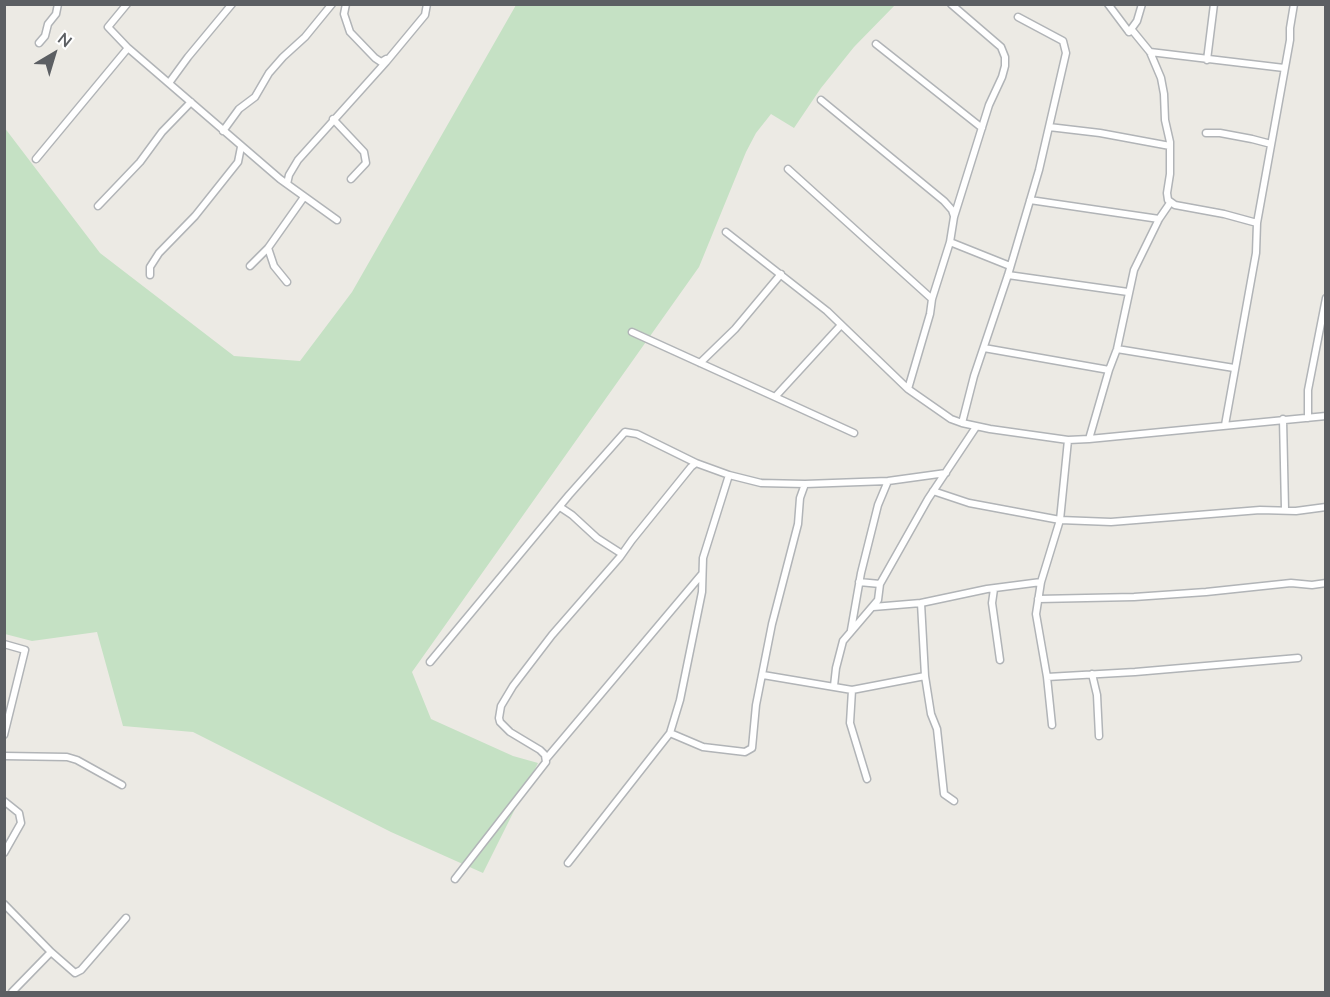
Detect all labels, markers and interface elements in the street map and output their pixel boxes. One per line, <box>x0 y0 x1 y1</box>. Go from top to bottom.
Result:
north arrow <box>24 24 84 84</box>
text: N <box>55 28 76 51</box>

